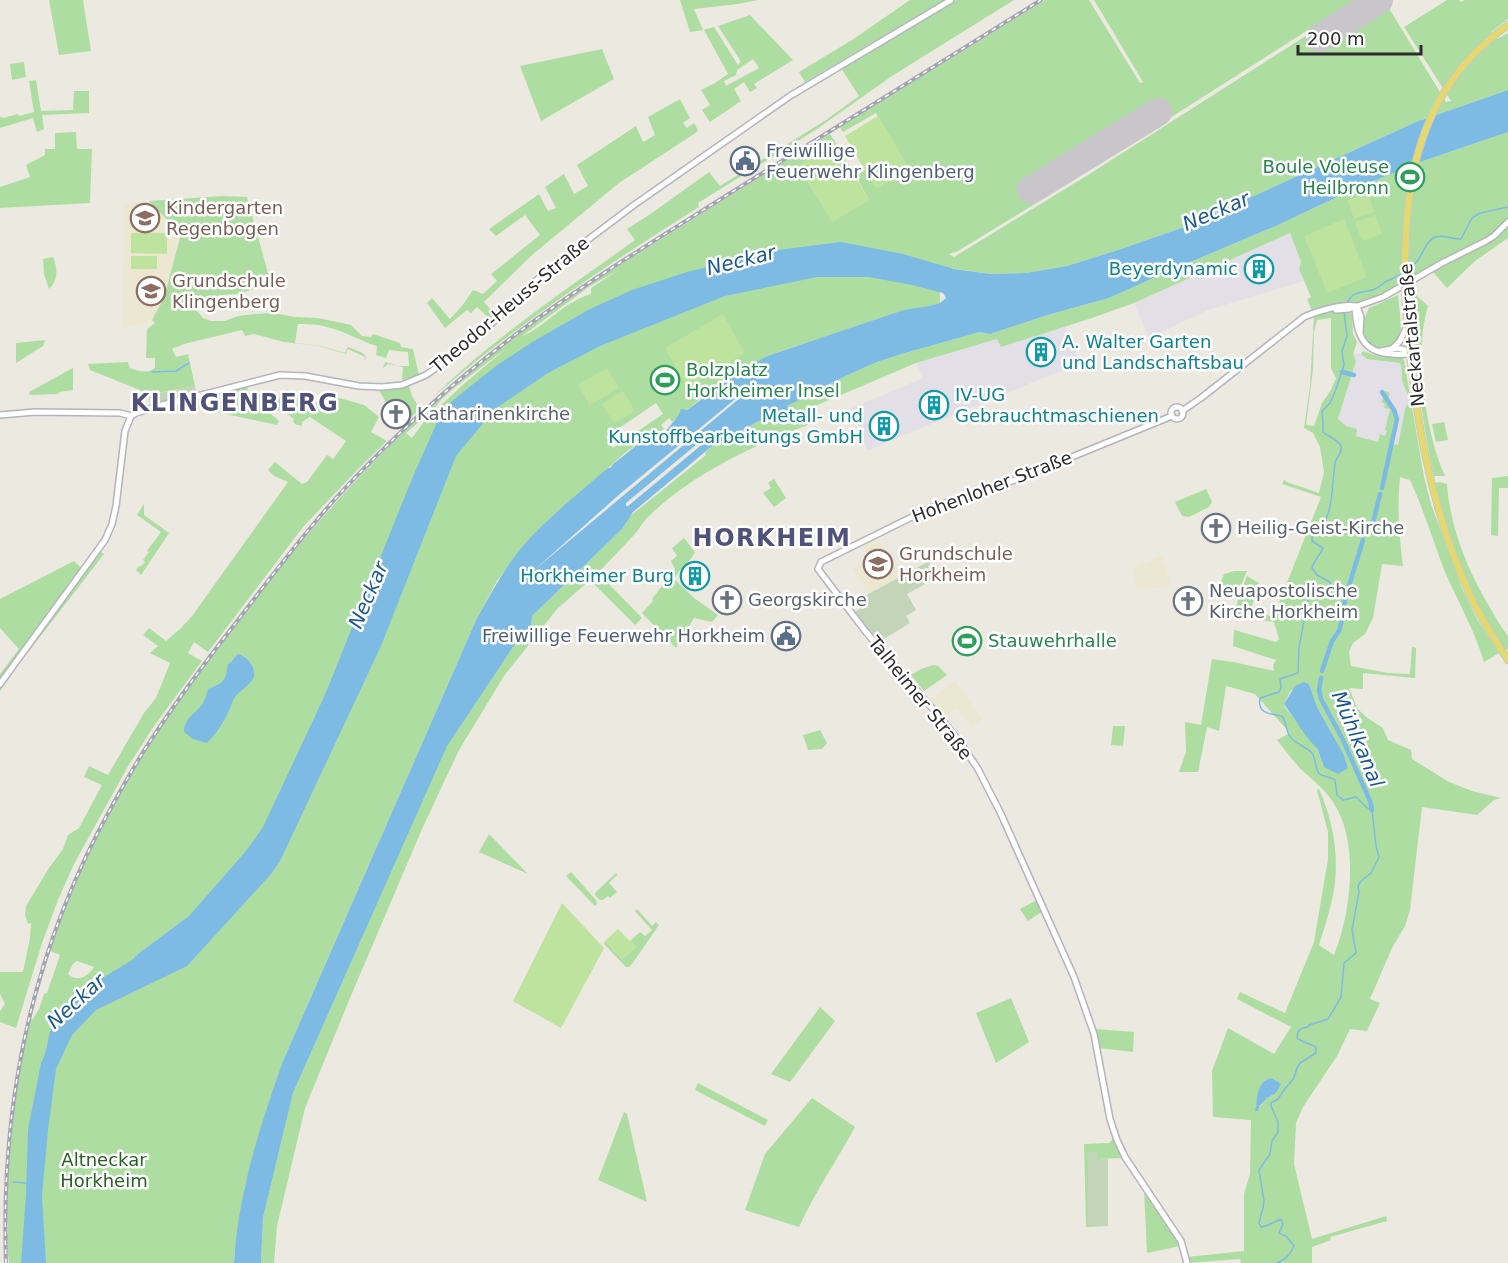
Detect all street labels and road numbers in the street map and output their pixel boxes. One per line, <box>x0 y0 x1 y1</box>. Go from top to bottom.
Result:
street label: Theodor-Heuss-Straße <box>425 232 593 378</box>
street label: Neckartalstraße <box>1395 263 1428 407</box>
street label: Hohenloher Straße <box>909 446 1075 527</box>
street label: Talheimer Straße <box>864 631 977 764</box>

